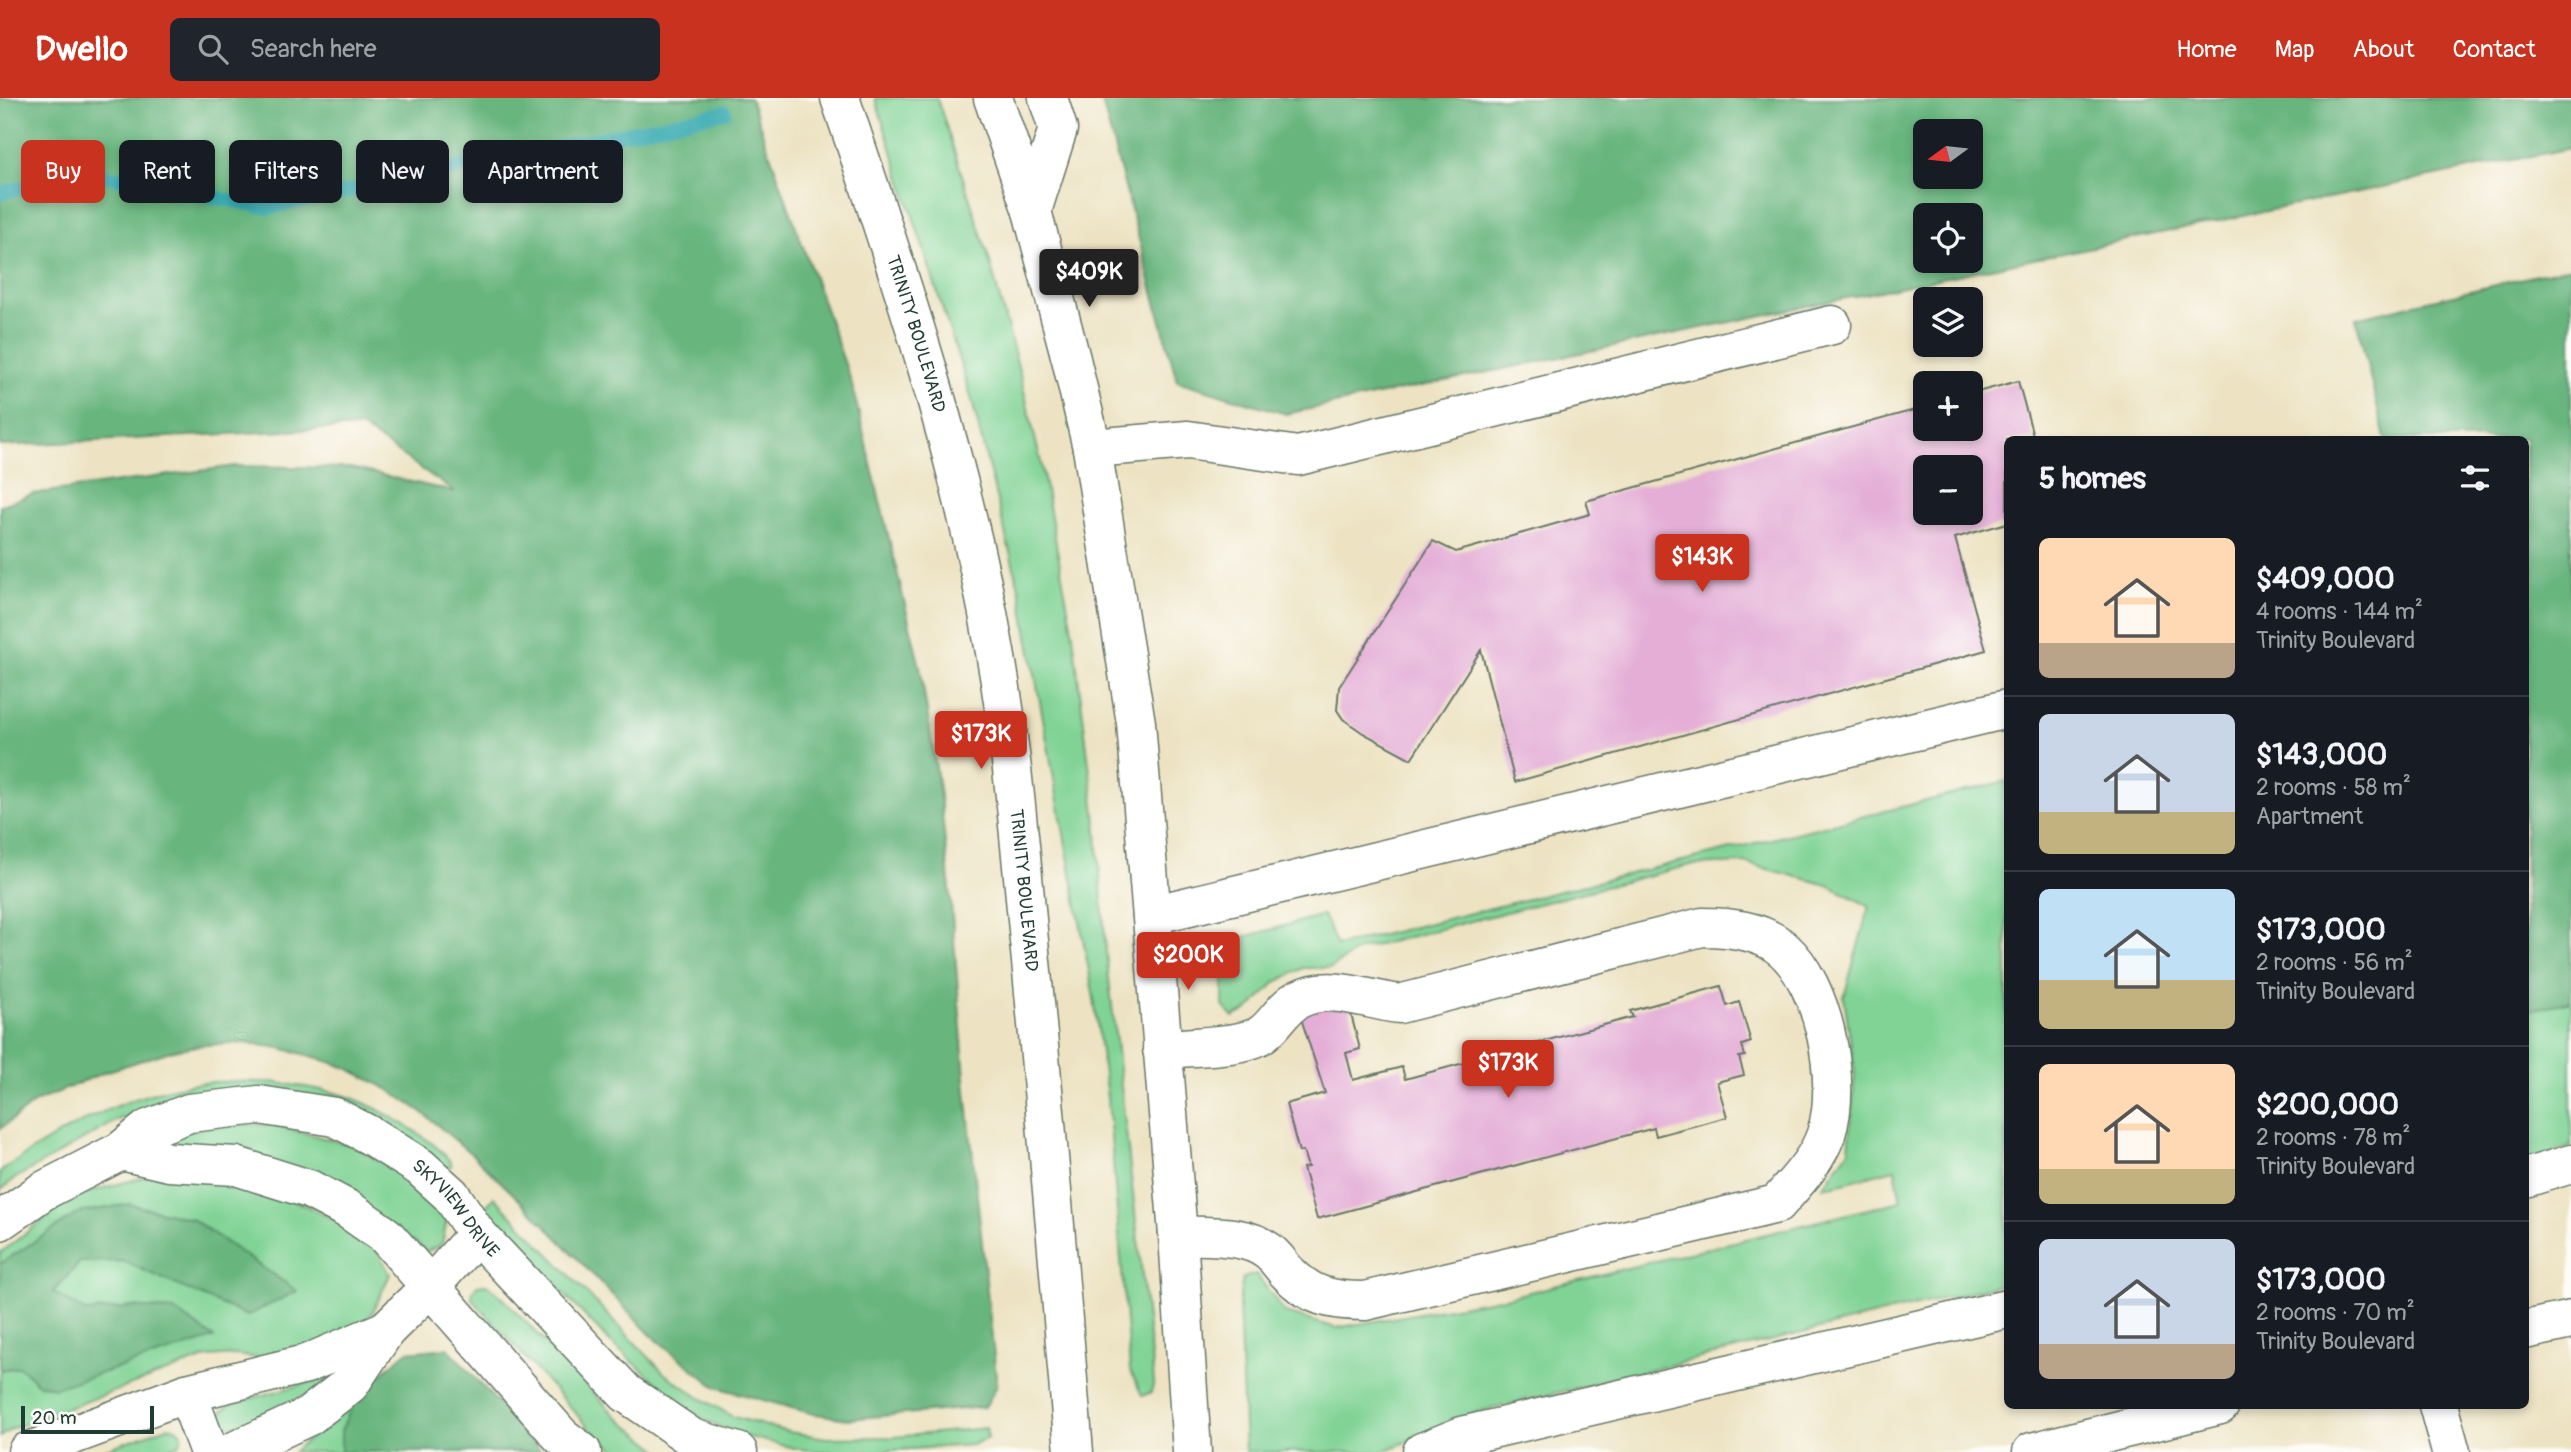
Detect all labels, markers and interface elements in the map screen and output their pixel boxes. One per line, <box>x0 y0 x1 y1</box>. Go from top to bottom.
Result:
search box <box>170 18 660 81</box>
text: Dwello <box>35 29 128 70</box>
icon: search <box>194 30 232 68</box>
text: Search here <box>250 33 377 65</box>
text: Home <box>2176 35 2237 64</box>
text: Map <box>2275 35 2315 64</box>
text: About <box>2353 35 2415 64</box>
text: Contact <box>2453 35 2536 64</box>
north arrow <box>1913 119 1983 189</box>
map controls <box>1913 119 1983 525</box>
chip: Buy <box>21 140 105 203</box>
chip: Rent <box>119 140 215 203</box>
chip: Filters <box>229 140 342 203</box>
chip: New <box>356 140 449 203</box>
chip: Apartment <box>463 140 623 203</box>
button: locate <box>1913 203 1983 273</box>
pin: $409K <box>1040 250 1138 309</box>
street label: TRINITY BOULEVARD <box>882 252 951 415</box>
text: $409K <box>1055 257 1123 286</box>
button: layers <box>1913 287 1983 357</box>
button: + <box>1913 371 1983 441</box>
button: − <box>1913 455 1983 525</box>
icon: filters <box>2456 459 2494 497</box>
text: 5 homes <box>2039 460 2146 497</box>
pin: $143K <box>1653 534 1751 594</box>
text: $143K <box>1671 542 1733 571</box>
text: $409,000 <box>2256 560 2395 597</box>
icon: home <box>2095 566 2179 650</box>
text: 4 rooms · 144 m² <box>2256 597 2423 626</box>
text: Trinity Boulevard <box>2256 626 2415 655</box>
pin: $173K <box>932 712 1030 771</box>
text: $173K <box>951 719 1011 748</box>
text: $143,000 <box>2256 736 2387 773</box>
icon: home <box>2095 742 2179 826</box>
text: 2 rooms · 58 m² <box>2256 773 2411 802</box>
text: Apartment <box>2256 802 2363 831</box>
street label: TRINITY BOULEVARD <box>1005 808 1043 973</box>
text: $173,000 <box>2256 911 2386 948</box>
icon: home <box>2095 917 2179 1001</box>
pin: $200K <box>1139 932 1237 992</box>
text: $200K <box>1153 940 1223 969</box>
text: 2 rooms · 56 m² <box>2256 948 2413 977</box>
text: Trinity Boulevard <box>2256 977 2415 1006</box>
pin: $173K <box>1459 1040 1557 1100</box>
text: $173K <box>1478 1048 1538 1077</box>
text: $200,000 <box>2256 1086 2399 1123</box>
icon: home <box>2095 1092 2179 1176</box>
text: 2 rooms · 78 m² <box>2256 1123 2410 1152</box>
text: Trinity Boulevard <box>2256 1152 2415 1181</box>
street label: SKYVIEW DRIVE <box>408 1154 505 1262</box>
text: $173,000 <box>2256 1261 2386 1298</box>
icon: home <box>2095 1267 2179 1351</box>
text: 2 rooms · 70 m² <box>2256 1298 2415 1327</box>
text: Trinity Boulevard <box>2256 1327 2415 1356</box>
scale bar <box>21 1403 154 1435</box>
text: 20 m <box>32 1406 77 1430</box>

